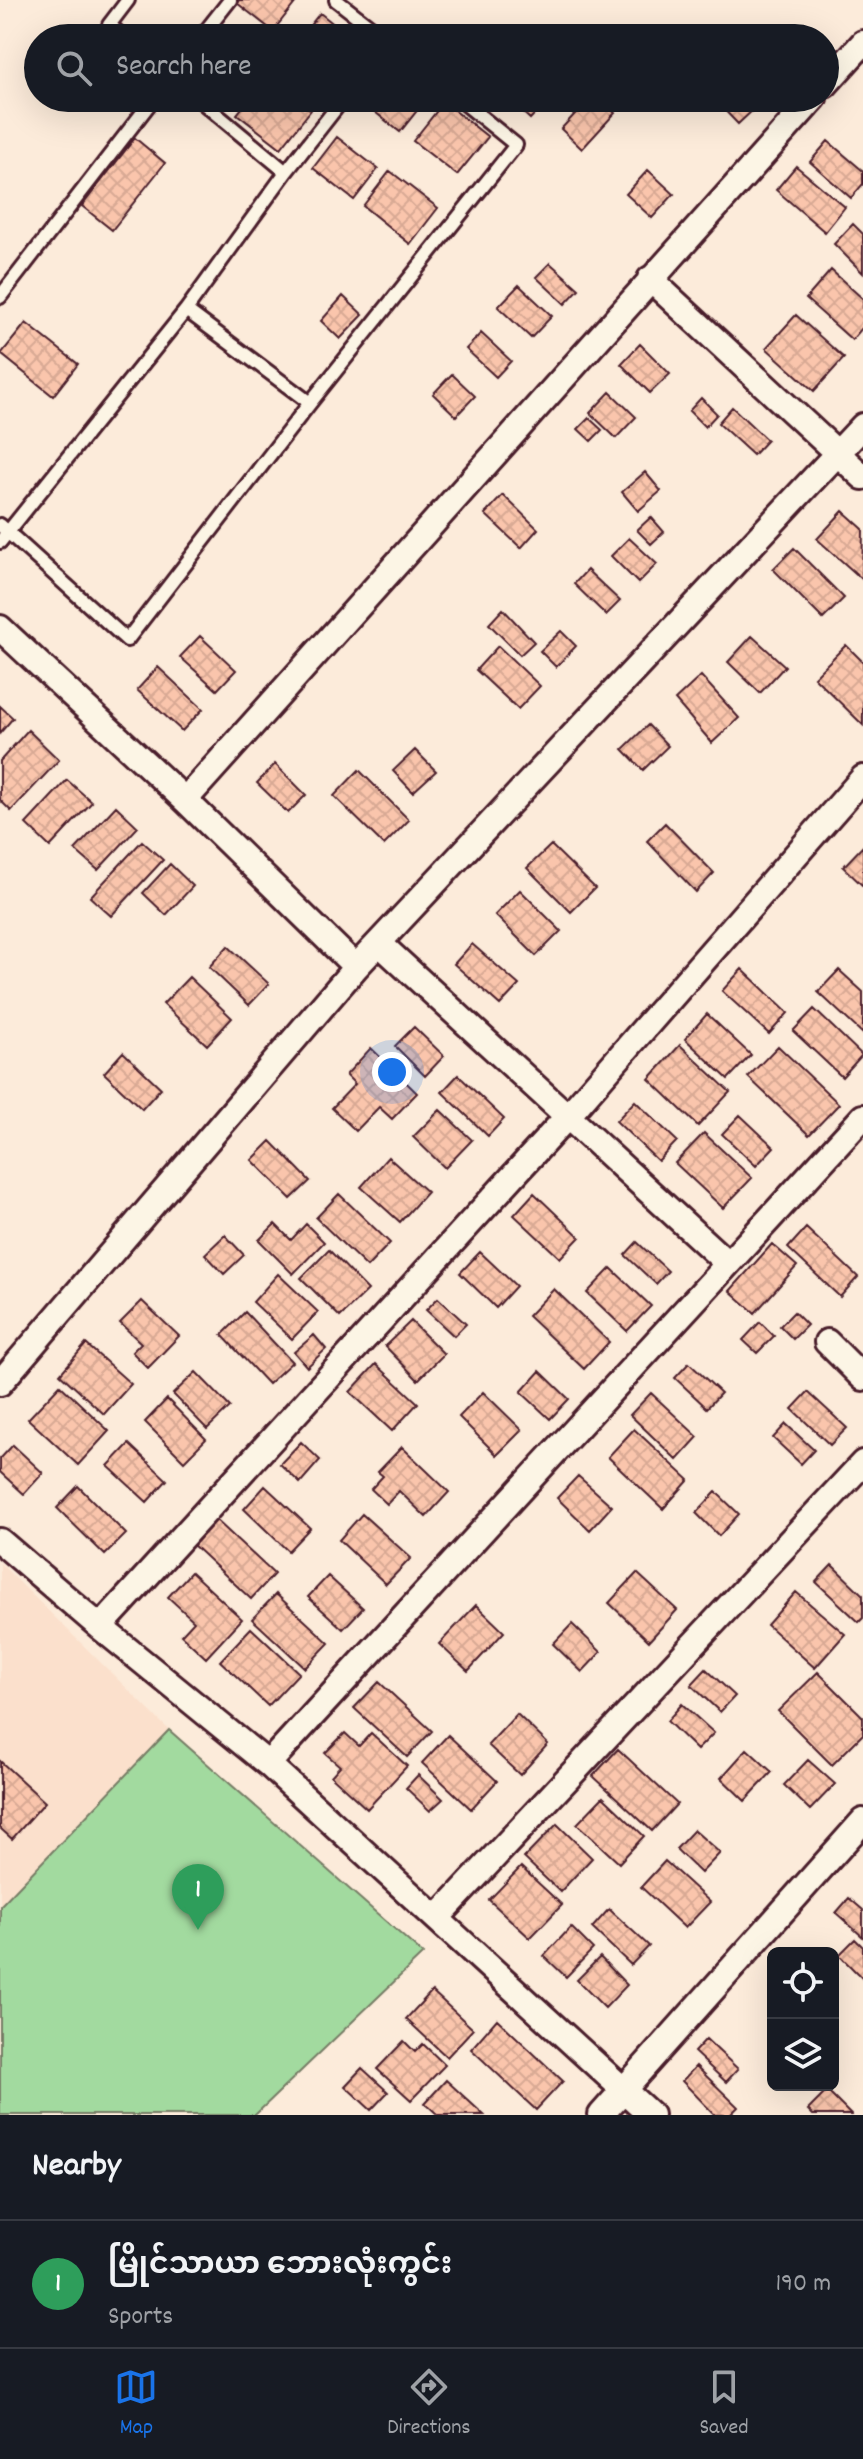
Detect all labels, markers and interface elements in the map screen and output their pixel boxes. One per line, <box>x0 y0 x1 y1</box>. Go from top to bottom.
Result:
search box <box>24 24 839 112</box>
icon: search <box>52 46 96 90</box>
text: Search here <box>116 47 252 90</box>
your location <box>372 1052 412 1092</box>
pin: 1 <box>172 1864 224 1930</box>
map controls <box>767 1947 839 2091</box>
button: locate <box>767 1947 839 2019</box>
button: layers <box>767 2019 839 2091</box>
text: Nearby <box>32 2143 121 2192</box>
text: မြိုင်သာယာ ဘေားလုံးကွင်း <box>108 2246 452 2289</box>
text: 1 <box>55 2266 61 2303</box>
text: 190 m <box>775 2266 831 2303</box>
text: Sports <box>108 2299 173 2336</box>
tab: Map <box>114 2365 158 2444</box>
tab: Directions <box>387 2365 471 2444</box>
tab: Saved <box>699 2365 749 2444</box>

